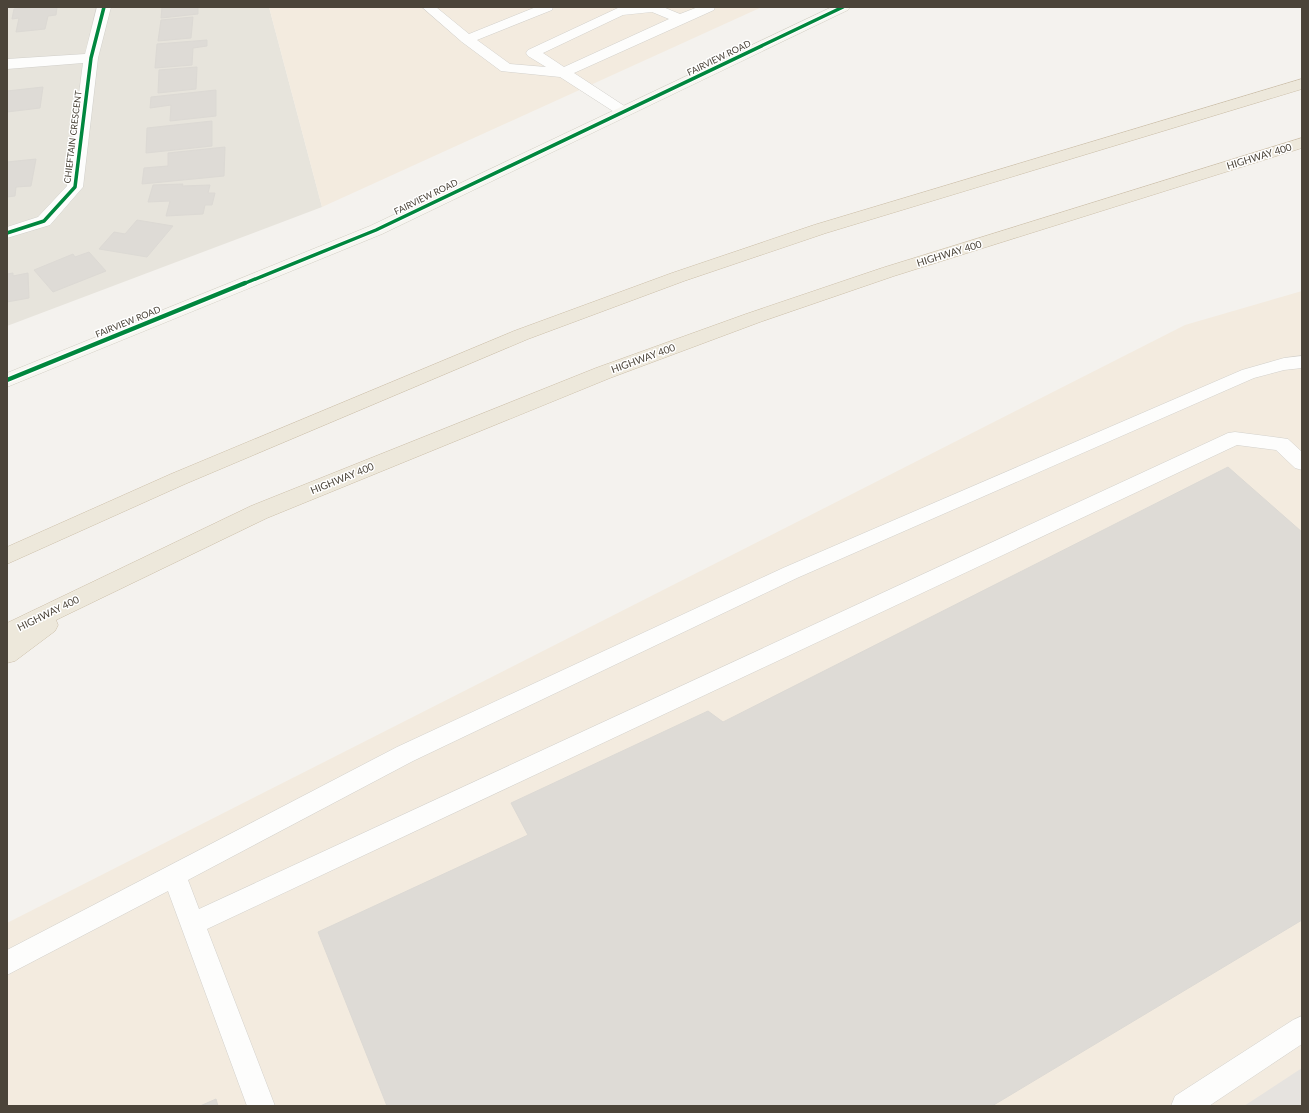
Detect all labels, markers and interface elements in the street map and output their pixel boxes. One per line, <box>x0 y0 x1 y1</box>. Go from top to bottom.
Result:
street label: FAIRVIEW ROAD <box>685 37 753 78</box>
street label: CHIEFTAIN CRESCENT <box>61 89 84 184</box>
street label: HIGHWAY 400 <box>1225 140 1293 172</box>
street label: FAIRVIEW ROAD <box>392 176 460 217</box>
street label: HIGHWAY 400 <box>915 237 983 269</box>
street label: FAIRVIEW ROAD <box>94 303 162 340</box>
street label: HIGHWAY 400 <box>609 341 677 375</box>
street label: HIGHWAY 400 <box>309 460 376 496</box>
street label: HIGHWAY 400 <box>15 593 81 633</box>

